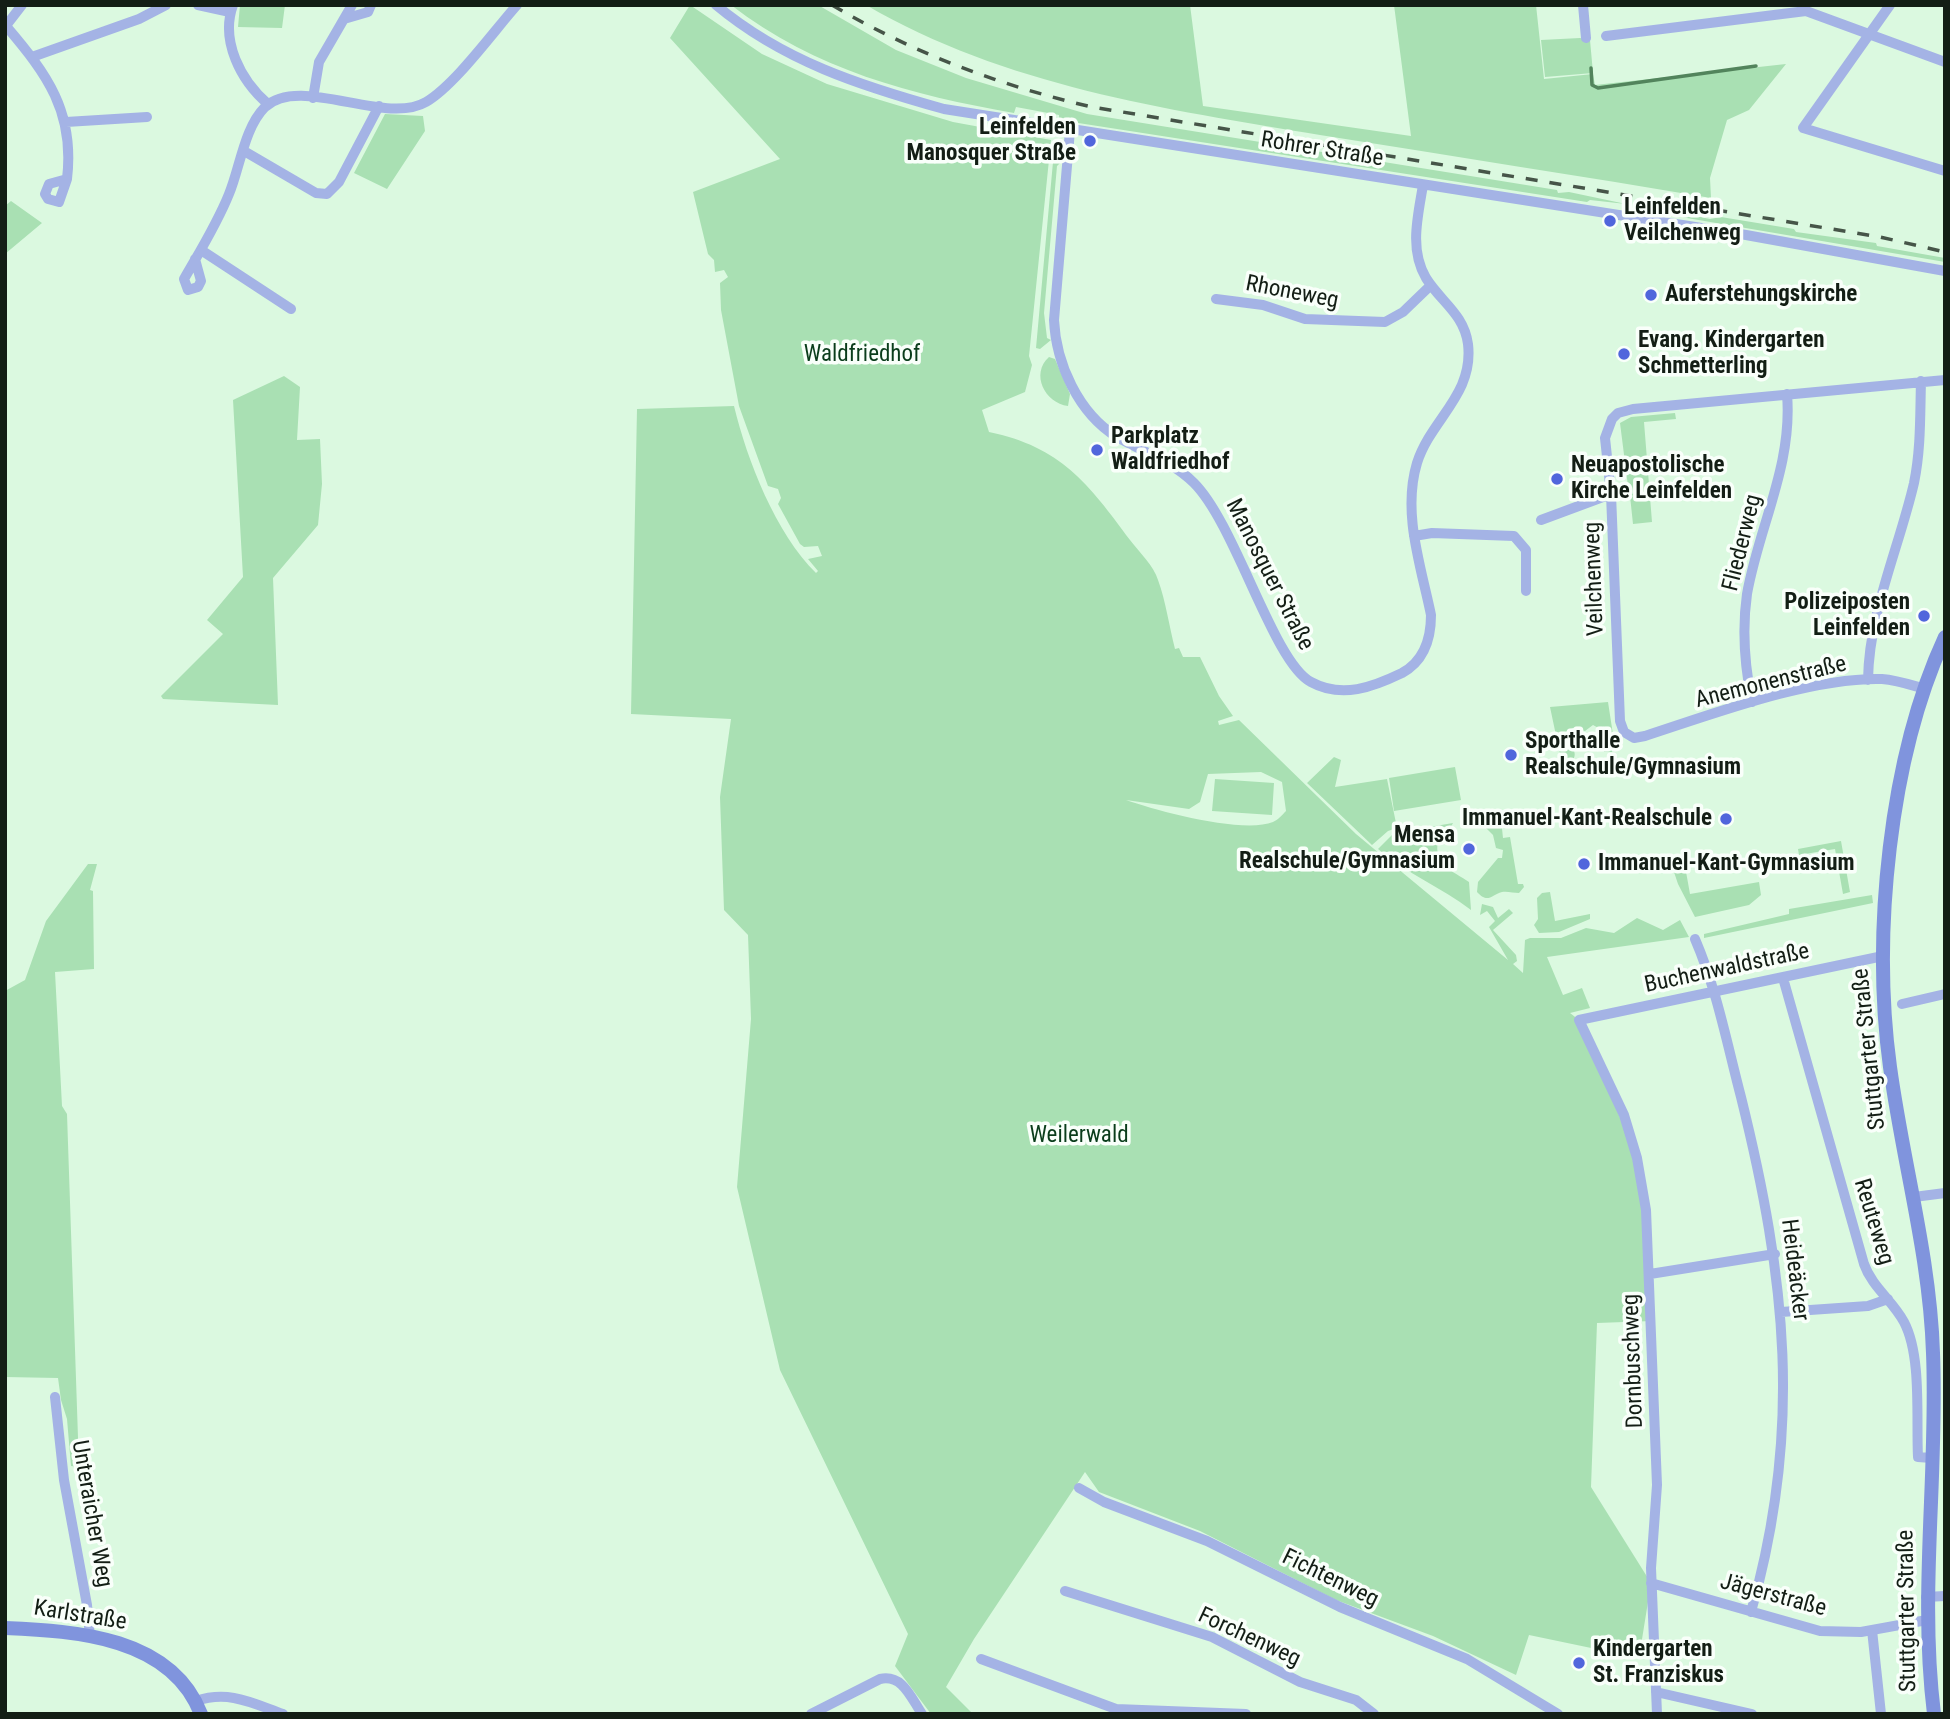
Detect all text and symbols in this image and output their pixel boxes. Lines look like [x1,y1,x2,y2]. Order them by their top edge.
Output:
place label: Leinfelden Manosquer Straße [906,114,1076,168]
street label: Rohrer Straße [1259,127,1385,173]
marker: Leinfelden Manosquer Straße [1082,133,1098,149]
place label: Leinfelden Veilchenweg [1624,194,1741,248]
marker: Leinfelden Veilchenweg [1602,213,1618,229]
street label: Rhoneweg [1243,270,1341,316]
place label: Auferstehungskirche [1665,281,1857,309]
marker: Auferstehungskirche [1643,287,1659,303]
place label: Evang. Kindergarten Schmetterling [1638,327,1824,381]
park label: Waldfriedhof [804,341,920,369]
marker: Evang. Kindergarten Schmetterling [1616,346,1632,362]
place label: Parkplatz Waldfriedhof [1111,423,1230,477]
marker: Parkplatz Waldfriedhof [1089,442,1105,458]
place label: Neuapostolische Kirche Leinfelden [1571,452,1732,506]
marker: Neuapostolische Kirche Leinfelden [1549,471,1565,487]
street label: Fliederweg [1718,492,1768,594]
street label: Manosquer Straße [1219,495,1319,655]
street label: Veilchenweg [1579,521,1611,637]
place label: Polizeiposten Leinfelden [1784,589,1910,643]
marker: Polizeiposten Leinfelden [1916,608,1932,624]
street label: Anemonenstraße [1693,651,1849,715]
place label: Sporthalle Realschule/Gymnasium [1525,728,1741,782]
marker: Sporthalle Realschule/Gymnasium [1503,747,1519,763]
place label: Immanuel-Kant-Realschule [1462,805,1712,833]
marker: Immanuel-Kant-Realschule [1718,811,1734,827]
place label: Mensa Realschule/Gymnasium [1239,822,1455,876]
marker: Mensa Realschule/Gymnasium [1461,841,1477,857]
place label: Immanuel-Kant-Gymnasium [1598,850,1855,878]
marker: Immanuel-Kant-Gymnasium [1576,856,1592,872]
street label: Buchenwaldstraße [1642,938,1812,1000]
street label: Stuttgarter Straße [1848,967,1892,1131]
park label: Weilerwald [1029,1122,1129,1150]
street label: Reuteweg [1847,1176,1899,1268]
street label: Heideäcker [1774,1218,1814,1322]
street label: Dornbuschweg [1618,1293,1650,1429]
street label: Unteraicher Weg [65,1438,117,1590]
street label: Stuttgarter Straße [1893,1530,1923,1692]
street label: Fichtenweg [1277,1544,1383,1614]
street label: Jägerstraße [1717,1569,1829,1623]
street label: Karlstraße [32,1595,128,1637]
street label: Forchenweg [1193,1602,1305,1674]
place label: Kindergarten St. Franziskus [1593,1636,1724,1690]
marker: Kindergarten St. Franziskus [1571,1655,1587,1671]

